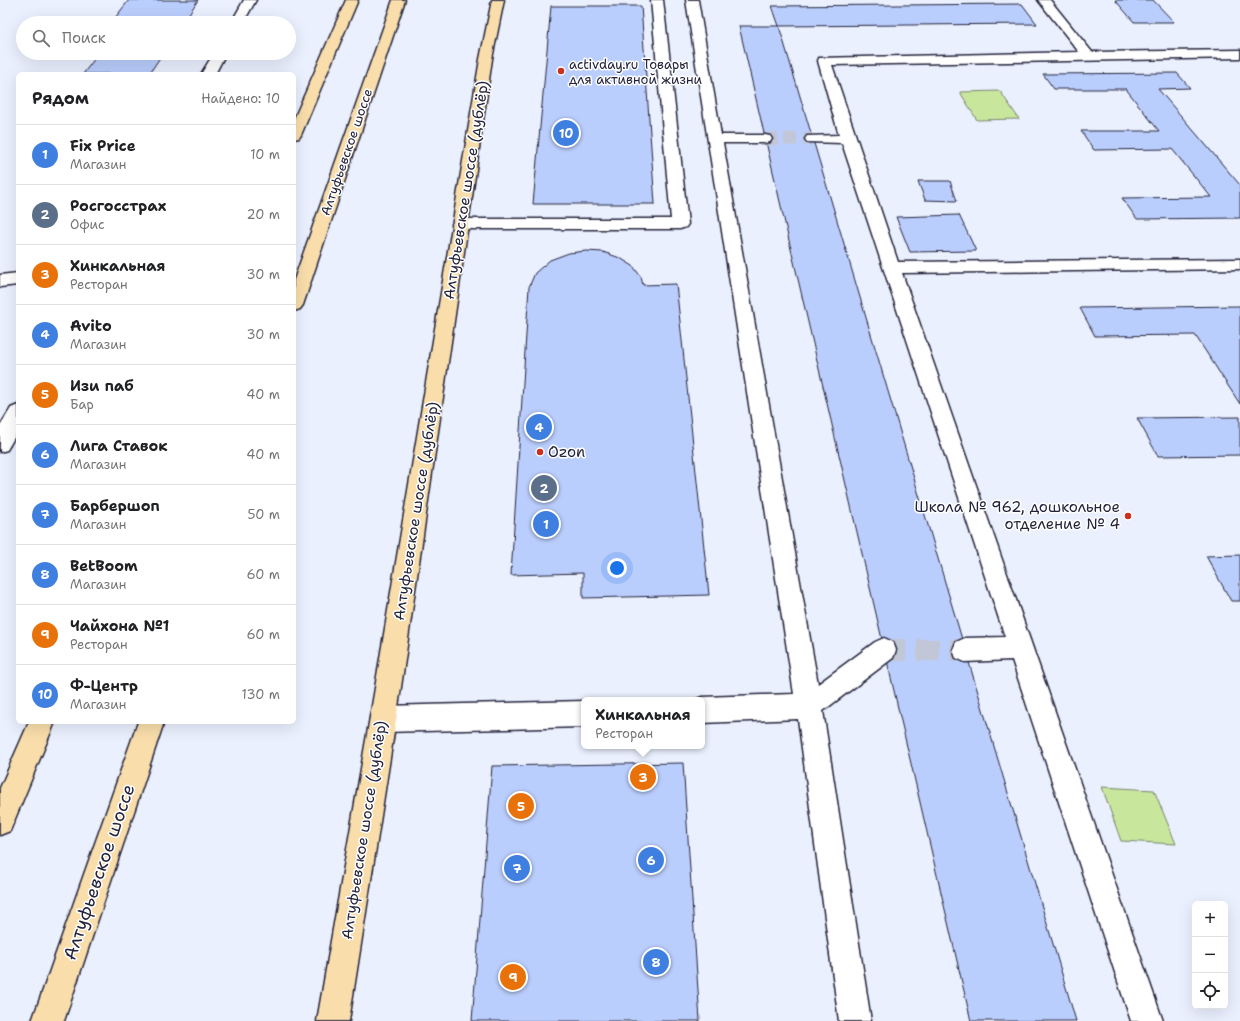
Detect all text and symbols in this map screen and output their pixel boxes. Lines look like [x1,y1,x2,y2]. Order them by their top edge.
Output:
search box [16,16,296,60]
icon: search [30,27,52,49]
text: Поиск [62,28,106,48]
place label: activday.ru Товары для активной жизни [569,56,703,88]
marker: activday.ru Товары для активной жизни [556,66,566,76]
street label: Алтуфьевское шоссе (дублёр) [439,79,493,301]
street label: Алтуфьевское шоссе [317,86,376,218]
text: Рядом [32,87,89,109]
text: Найдено: 10 [201,90,280,107]
pin: 10 [553,118,579,148]
text: Fix Price [70,136,136,156]
text: 1 [42,146,48,163]
text: 10 m [250,146,280,163]
text: Магазин [70,156,126,173]
text: Росгосстрах [70,196,166,216]
text: 2 [40,206,50,223]
text: 20 m [247,206,280,223]
text: Офис [70,216,105,233]
text: Хинкальная [70,256,165,276]
text: 3 [40,266,50,283]
text: 30 m [246,266,280,283]
text: Ресторан [70,276,128,293]
text: Avito [70,316,112,336]
text: 4 [40,326,50,343]
text: 30 m [246,326,280,343]
text: Магазин [70,336,126,353]
text: Изи паб [70,376,134,396]
text: 5 [41,386,49,403]
text: 40 m [246,386,280,403]
text: Бар [70,396,94,413]
street label: Алтуфьевское шоссе (дублёр) [389,400,443,622]
pin: 4 [526,412,552,442]
text: Лига Ставок [70,436,168,456]
place label: Ozon [548,442,585,462]
text: 6 [40,446,50,463]
text: 40 m [246,446,280,463]
marker: Ozon [535,447,545,457]
text: Магазин [70,456,126,473]
pin: 2 [531,473,557,503]
text: Барбершоп [70,496,160,516]
place label: Школа № 962, дошкольное отделение № 4 [914,497,1120,534]
text: 7 [40,506,50,523]
text: 50 m [247,506,280,523]
pin: 1 [533,509,559,539]
marker: Школа № 962, дошкольное отделение № 4 [1123,511,1133,521]
text: Магазин [70,516,126,533]
text: BetBoom [70,556,138,576]
your location [607,558,627,578]
text: 8 [40,566,50,583]
text: 60 m [247,566,280,583]
text: Магазин [70,576,126,593]
text: Чайхона №1 [70,616,169,636]
text: 9 [40,626,50,643]
text: 60 m [247,626,280,643]
text: Ресторан [70,636,128,653]
text: Ф-Центр [70,676,138,696]
text: 10 [38,686,52,703]
text: 130 m [242,686,280,703]
text: Магазин [70,696,126,713]
popup [581,697,705,749]
text: Хинкальная [595,705,691,725]
street label: Алтуфьевское шоссе (дублёр) [337,719,391,941]
text: Ресторан [595,725,653,742]
pin: 3 [630,762,656,792]
street label: Алтуфьевское шоссе [58,781,140,963]
pin: 5 [508,791,534,821]
pin: 6 [638,845,664,875]
pin: 7 [504,853,530,883]
map controls [1192,901,1228,1009]
button: + [1192,901,1228,937]
button: − [1192,937,1228,973]
pin: 8 [643,947,669,977]
pin: 9 [500,962,526,992]
button: locate [1192,973,1228,1009]

